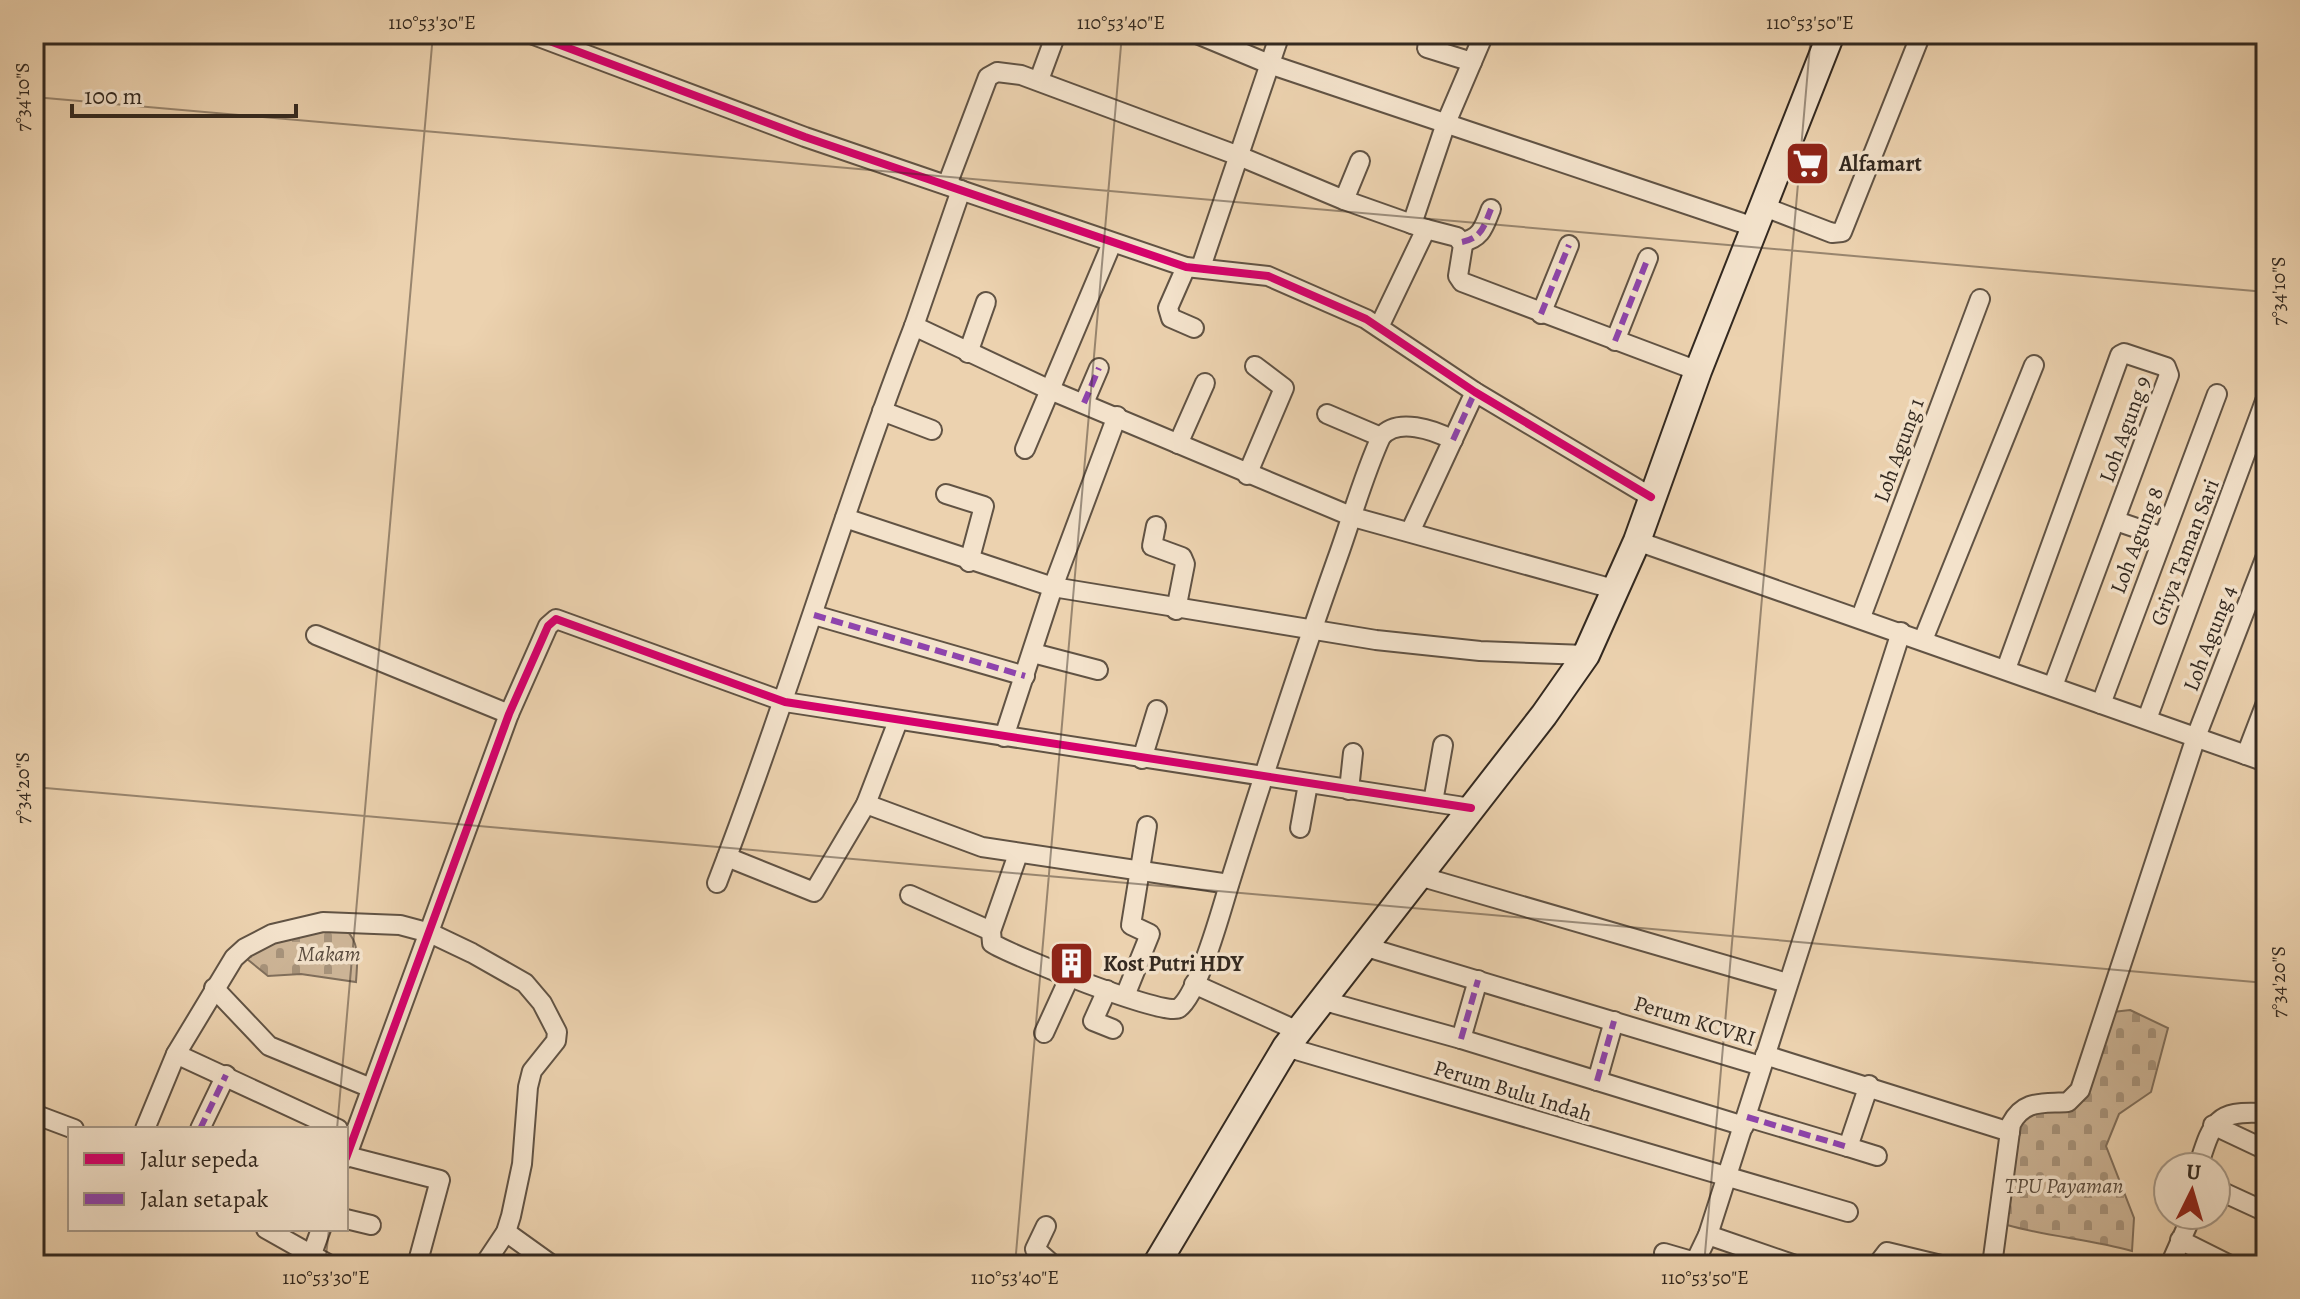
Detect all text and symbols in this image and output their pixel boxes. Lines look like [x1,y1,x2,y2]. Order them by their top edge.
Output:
text: 110°53'30"E [388,9,476,36]
text: 110°53'40"E [1077,9,1165,36]
text: 110°53'50"E [1766,9,1854,36]
text: 7°34'10"S [9,62,36,132]
scale bar [72,68,296,118]
text: 100 m [84,80,143,112]
supermarket icon: Alfamart [1784,139,1832,187]
place label: Alfamart [1838,149,1923,179]
text: 7°34'10"S [2265,256,2292,326]
street label: Loh Agung 9 [2092,372,2158,487]
street label: Loh Agung 1 [1866,394,1932,507]
street label: Griya Taman Sari [2143,475,2227,630]
street label: Loh Agung 8 [2103,483,2171,598]
street label: Loh Agung 4 [2176,581,2244,696]
text: 7°34'20"S [9,752,36,824]
park label: Makam [297,939,361,969]
building icon: Kost Putri HDY [1048,939,1096,987]
text: 7°34'20"S [2265,946,2292,1018]
place label: Kost Putri HDY [1103,949,1244,979]
street label: Perum KCVRI [1630,988,1759,1054]
street label: Perum Bulu Indah [1430,1053,1596,1129]
legend [68,1127,348,1231]
text: Jalur sepeda [140,1143,260,1175]
north arrow [2152,1151,2232,1231]
text: U [2185,1156,2203,1188]
park label: TPU Payaman [2005,1171,2123,1201]
text: Jalan setapak [140,1183,269,1215]
text: 110°53'30"E [282,1264,370,1291]
text: 110°53'40"E [971,1264,1059,1291]
text: 110°53'50"E [1661,1264,1749,1291]

